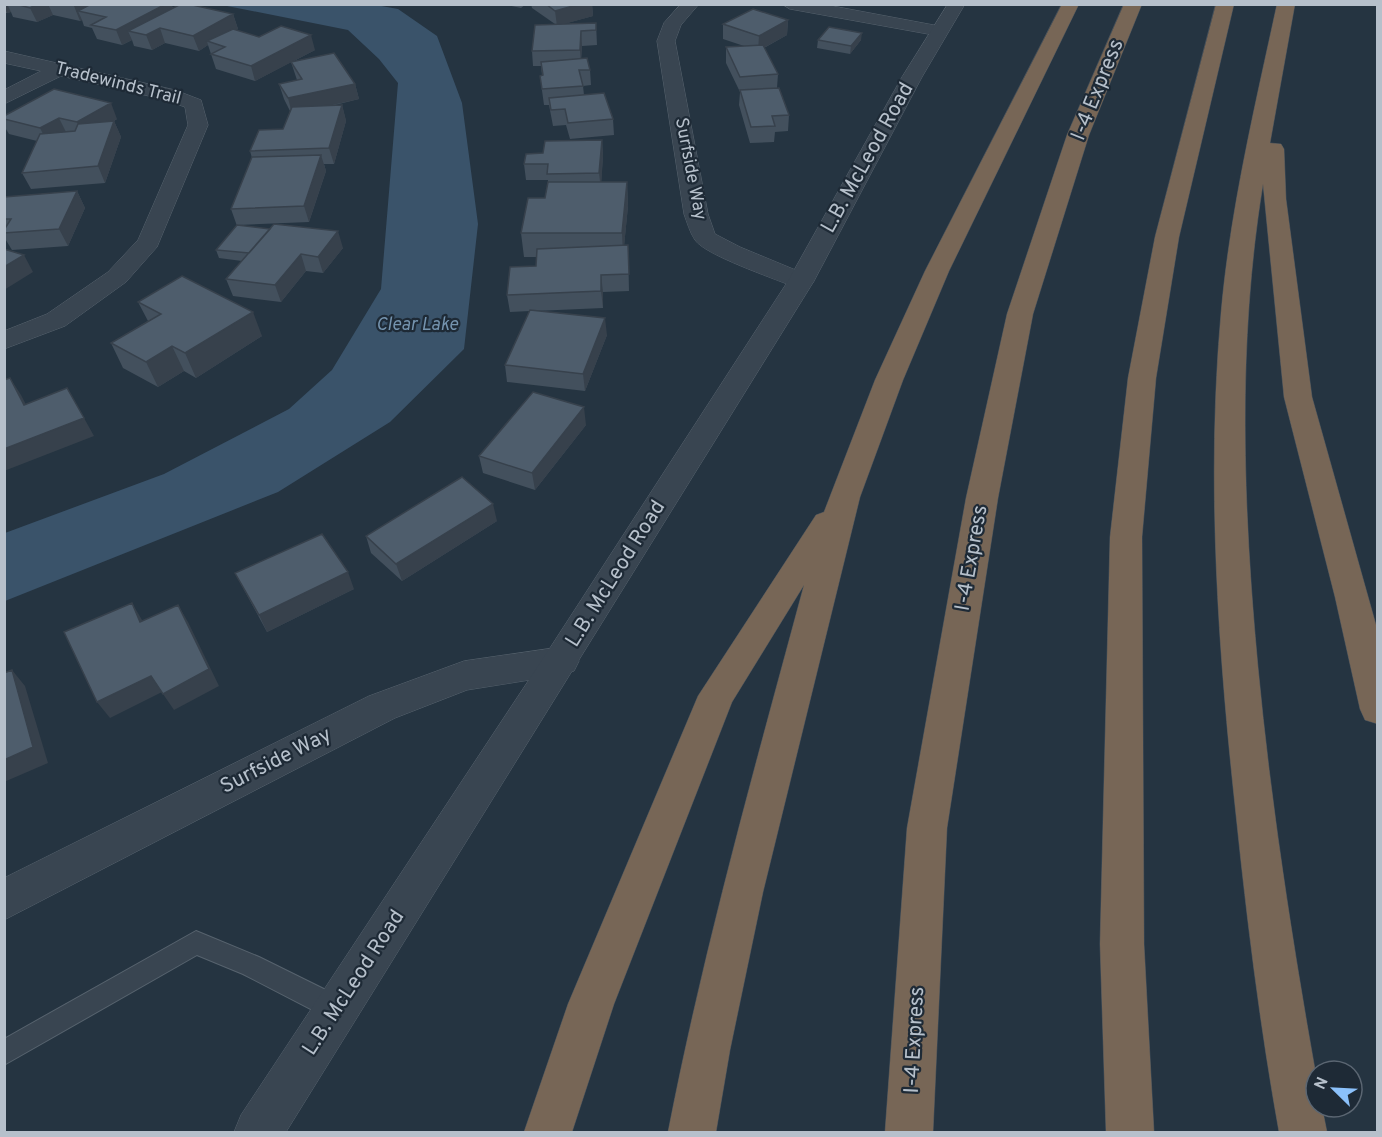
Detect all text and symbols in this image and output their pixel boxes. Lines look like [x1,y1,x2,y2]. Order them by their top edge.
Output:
street label: I-4 Express [1065,35,1131,145]
street label: Tradewinds Trail [53,57,183,111]
street label: L.B. McLeod Road [815,78,921,238]
street label: Surfside Way [669,116,711,222]
water label: Clear Lake [376,314,459,337]
street label: L.B. McLeod Road [560,495,672,653]
street label: I-4 Express [949,503,995,613]
street label: Surfside Way [216,721,336,801]
street label: L.B. McLeod Road [297,905,411,1061]
street label: I-4 Express [899,986,931,1094]
north arrow [1304,1059,1364,1119]
text: N [1311,1074,1334,1093]

